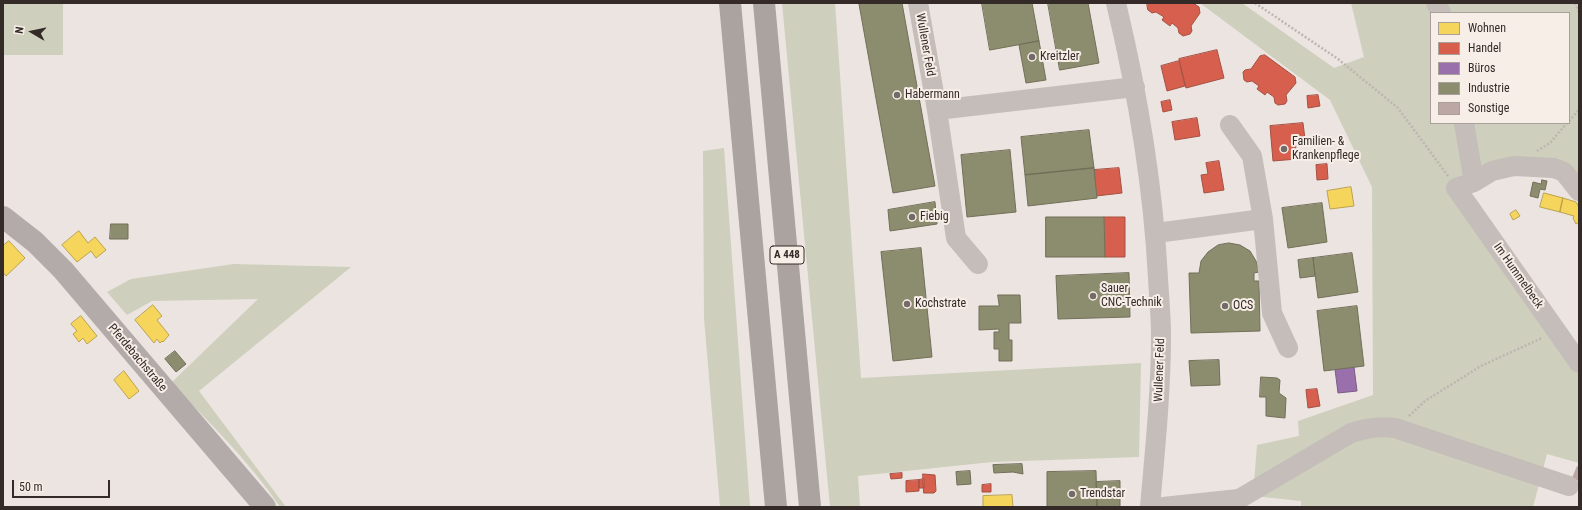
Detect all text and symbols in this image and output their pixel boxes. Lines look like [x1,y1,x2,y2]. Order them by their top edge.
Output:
north arrow [12,12,52,52]
street label: Wullener Feld [912,12,938,78]
legend [1430,12,1570,124]
text: Wohnen [1468,21,1506,35]
text: N [13,26,27,34]
text: Handel [1468,41,1501,55]
place label: Kreitzler [1040,50,1079,64]
marker: Kreitzler [1027,52,1037,62]
text: Büros [1468,61,1495,75]
text: Industrie [1468,81,1510,95]
place label: Habermann [905,88,960,102]
marker: Habermann [892,90,902,100]
text: Sonstige [1468,101,1509,115]
place label: Familien- & Krankenpflege [1292,135,1359,163]
marker: Familien- & Krankenpflege [1279,144,1289,154]
place label: Fiebig [920,210,949,224]
marker: Fiebig [907,212,917,222]
street label: Im Hummelbeck [1490,240,1546,312]
road number: A 448 [770,246,804,264]
place label: Sauer CNC-Technik [1101,282,1162,310]
marker: Sauer CNC-Technik [1088,291,1098,301]
place label: Kochstrate [915,297,966,311]
marker: Kochstrate [902,299,912,309]
place label: OCS [1233,299,1253,313]
marker: OCS [1220,301,1230,311]
street label: Pferdebachstraße [104,321,170,395]
street label: Wullener Feld [1152,338,1168,402]
scale bar [14,472,112,498]
text: 50 m [19,480,43,494]
place label: Trendstar [1080,487,1125,501]
marker: Trendstar [1067,489,1077,499]

